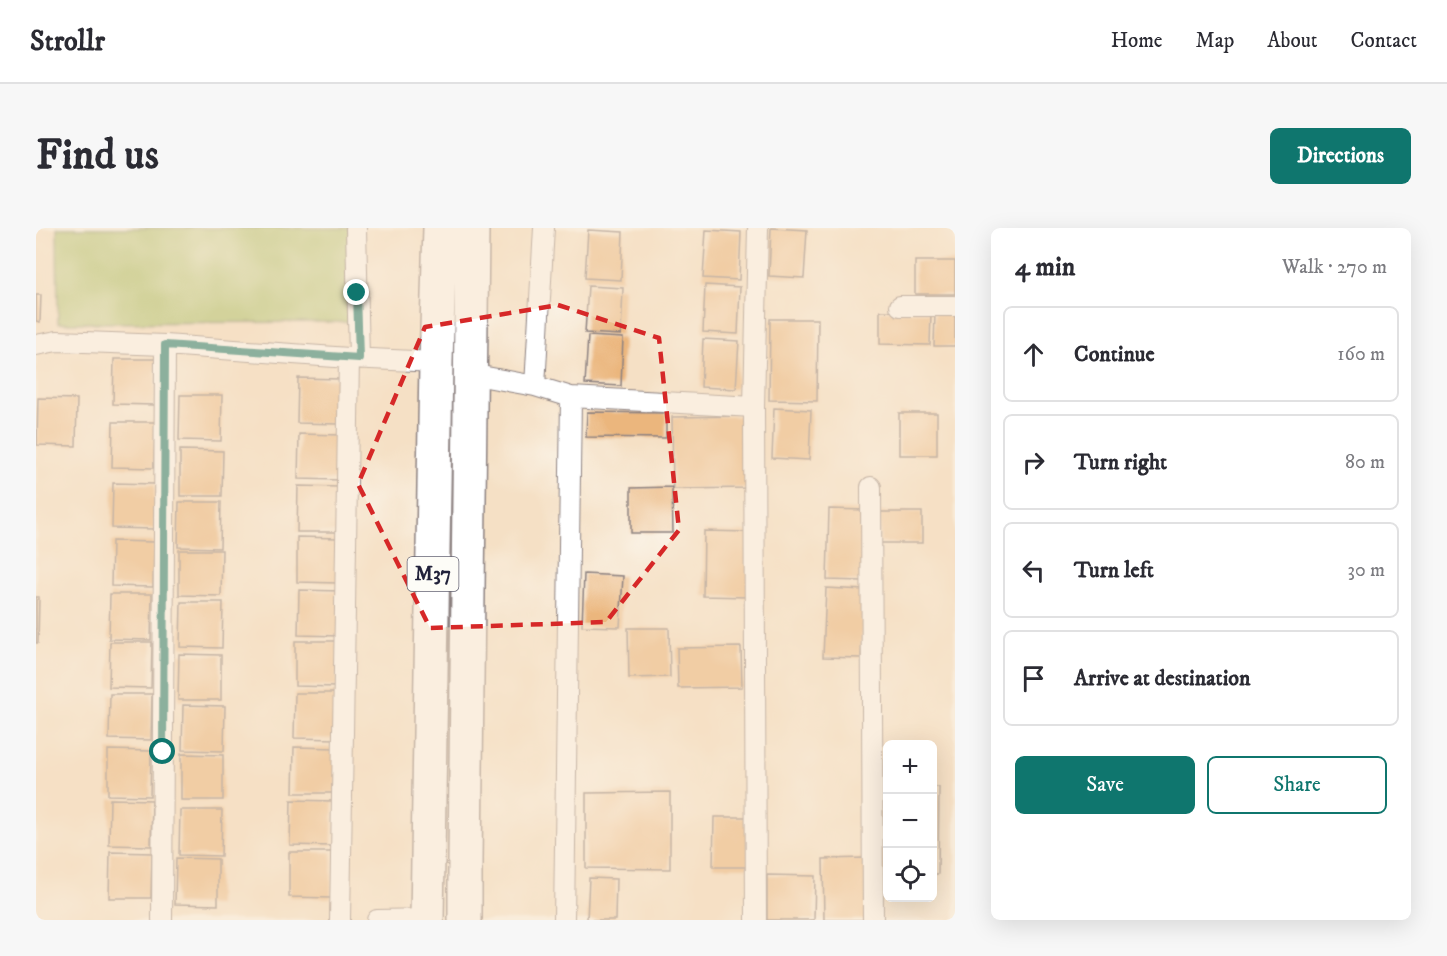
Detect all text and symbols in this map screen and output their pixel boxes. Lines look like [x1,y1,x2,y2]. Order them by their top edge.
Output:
text: Strollr [30,24,105,59]
text: Home [1111,28,1163,54]
text: Map [1196,28,1234,54]
text: About [1267,28,1318,54]
text: Contact [1351,28,1417,54]
button: Directions [1270,128,1411,184]
text: Find us [36,130,159,182]
text: 4 min [1015,251,1075,284]
text: Walk · 270 m [1282,255,1387,280]
route end [343,279,369,305]
icon: ahead [1017,338,1050,371]
text: Continue [1074,341,1155,368]
text: 160 m [1337,342,1385,367]
icon: right [1017,446,1050,479]
text: Turn right [1074,449,1167,476]
text: 80 m [1345,450,1385,475]
icon: left [1017,554,1050,587]
road number: M37 [408,557,458,591]
text: Turn left [1074,557,1154,584]
text: 30 m [1347,558,1385,583]
icon: arrive [1017,662,1050,695]
text: Arrive at destination [1074,665,1251,692]
route start [149,738,175,764]
map controls [883,740,937,902]
button: + [883,740,937,794]
button: Save [1015,756,1195,814]
button: Share [1207,756,1387,814]
button: − [883,794,937,848]
button: locate [883,848,937,902]

